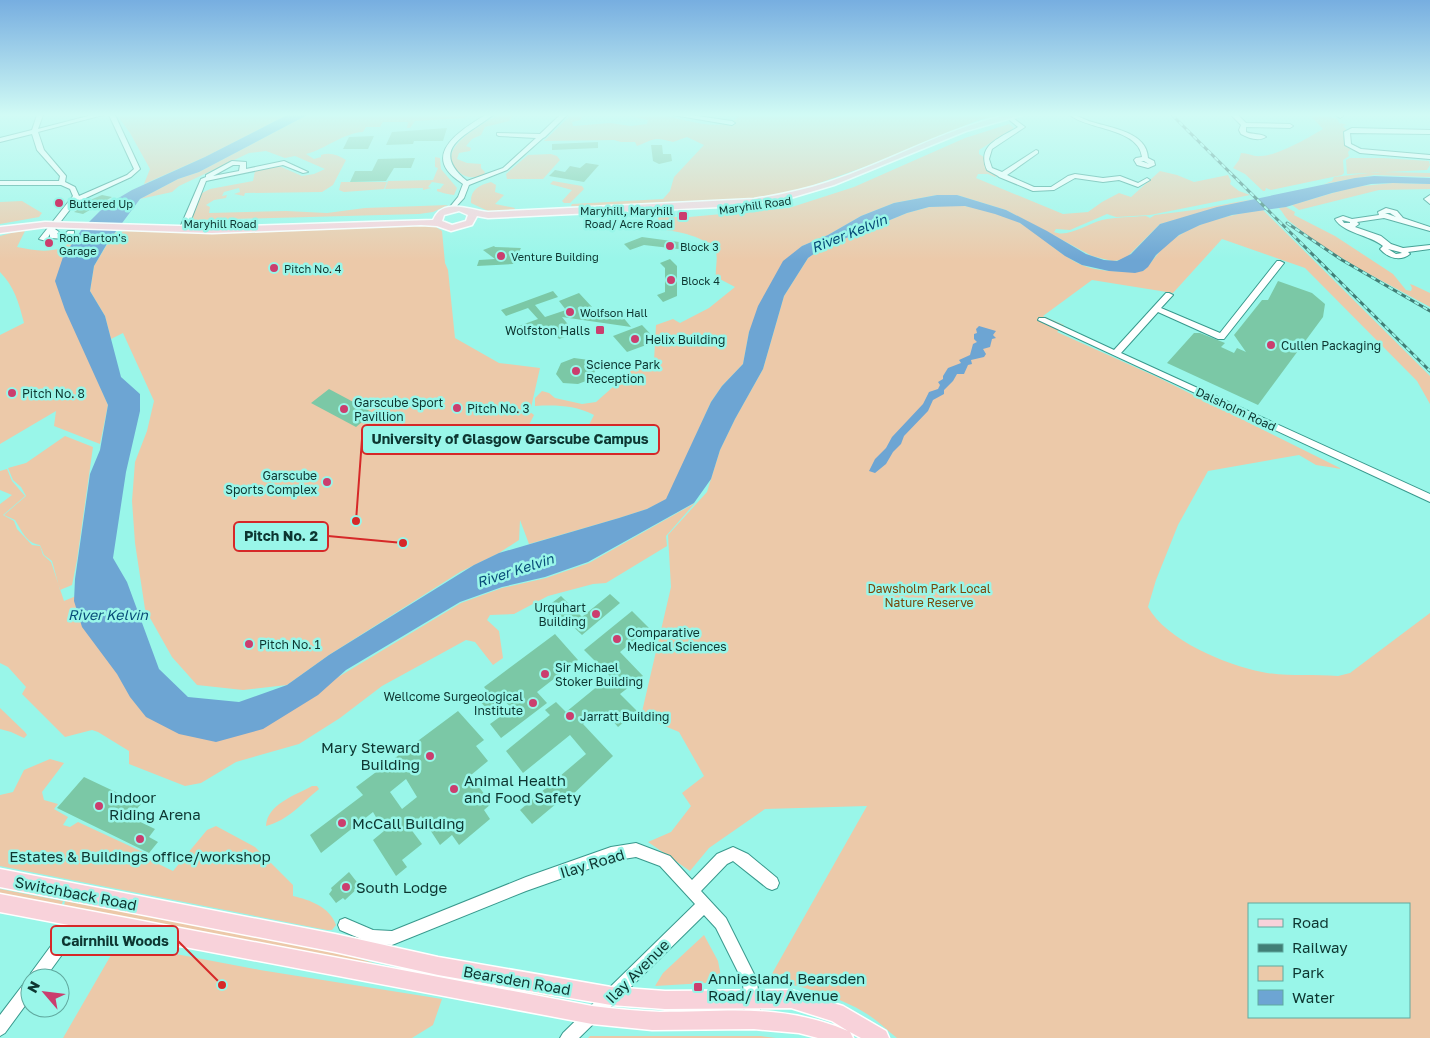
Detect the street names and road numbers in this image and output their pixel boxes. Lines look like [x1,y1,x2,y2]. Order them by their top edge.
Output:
street label: Maryhill Road [718,193,792,217]
street label: Maryhill Road [184,217,256,230]
street label: Dalsholm Road [1193,384,1279,434]
street label: Ilay Road [558,845,626,881]
street label: Switchback Road [13,872,139,914]
street label: Ilay Avenue [601,935,673,1007]
street label: Bearsden Road [462,962,572,998]

